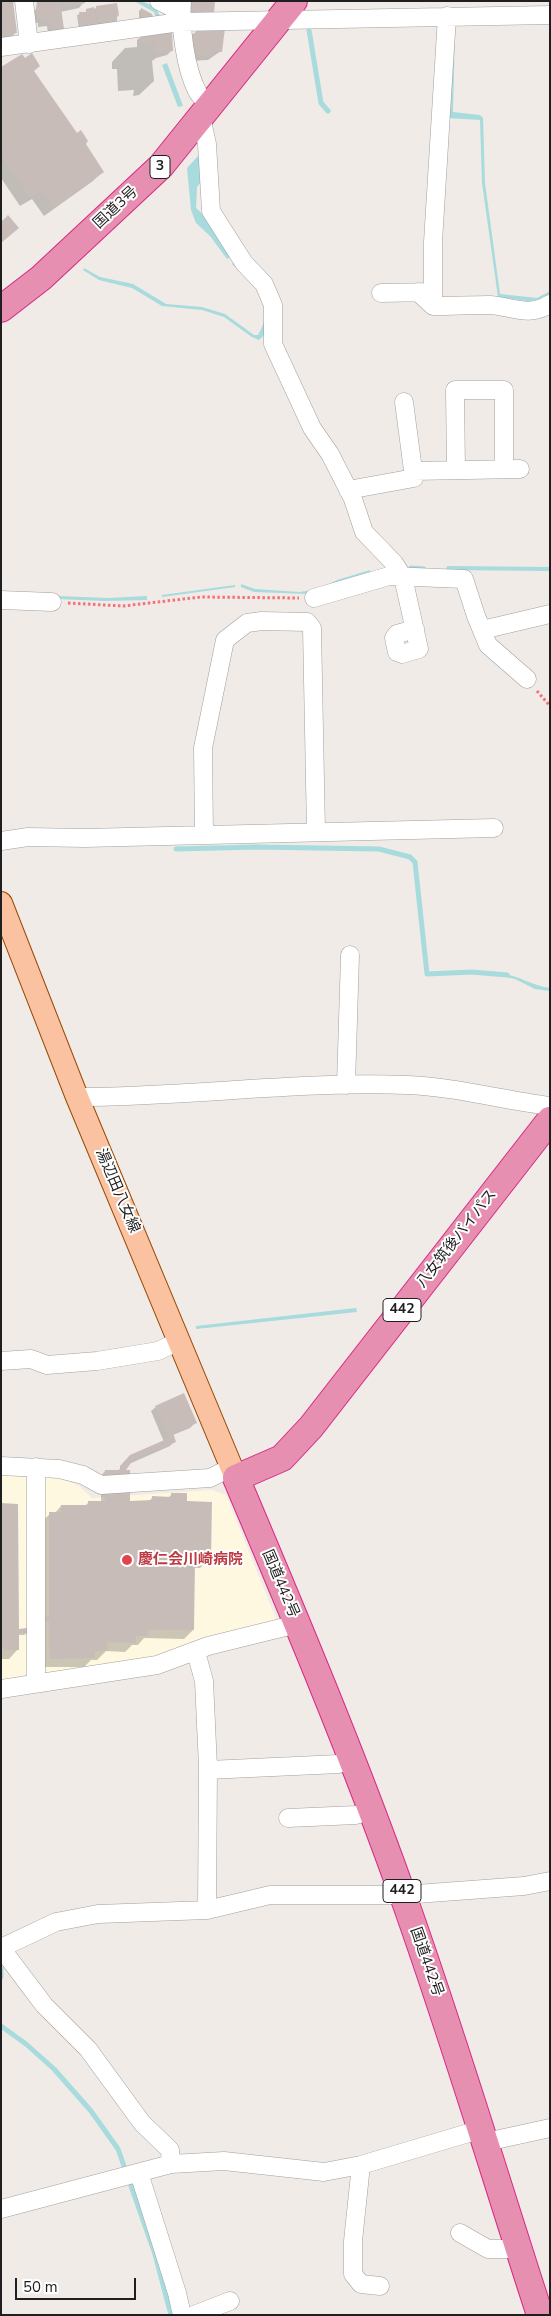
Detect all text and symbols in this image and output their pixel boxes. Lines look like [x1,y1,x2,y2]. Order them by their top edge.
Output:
road number: 3 [150,156,170,178]
street label: 国道3号 [90,183,142,233]
street label: 湯辺田八女線 [91,1146,143,1236]
street label: 八女筑後バイパス [413,1186,501,1292]
road number: 442 [383,1298,421,1322]
street label: 国道442号 [258,1547,302,1621]
place label: 慶仁会川崎病院 [138,1551,243,1569]
marker: 慶仁会川崎病院 [120,1553,134,1567]
road number: 442 [383,1880,421,1902]
street label: 国道442号 [406,1925,446,1999]
scale bar [18,2268,139,2300]
text: 50 m [23,2277,58,2297]

